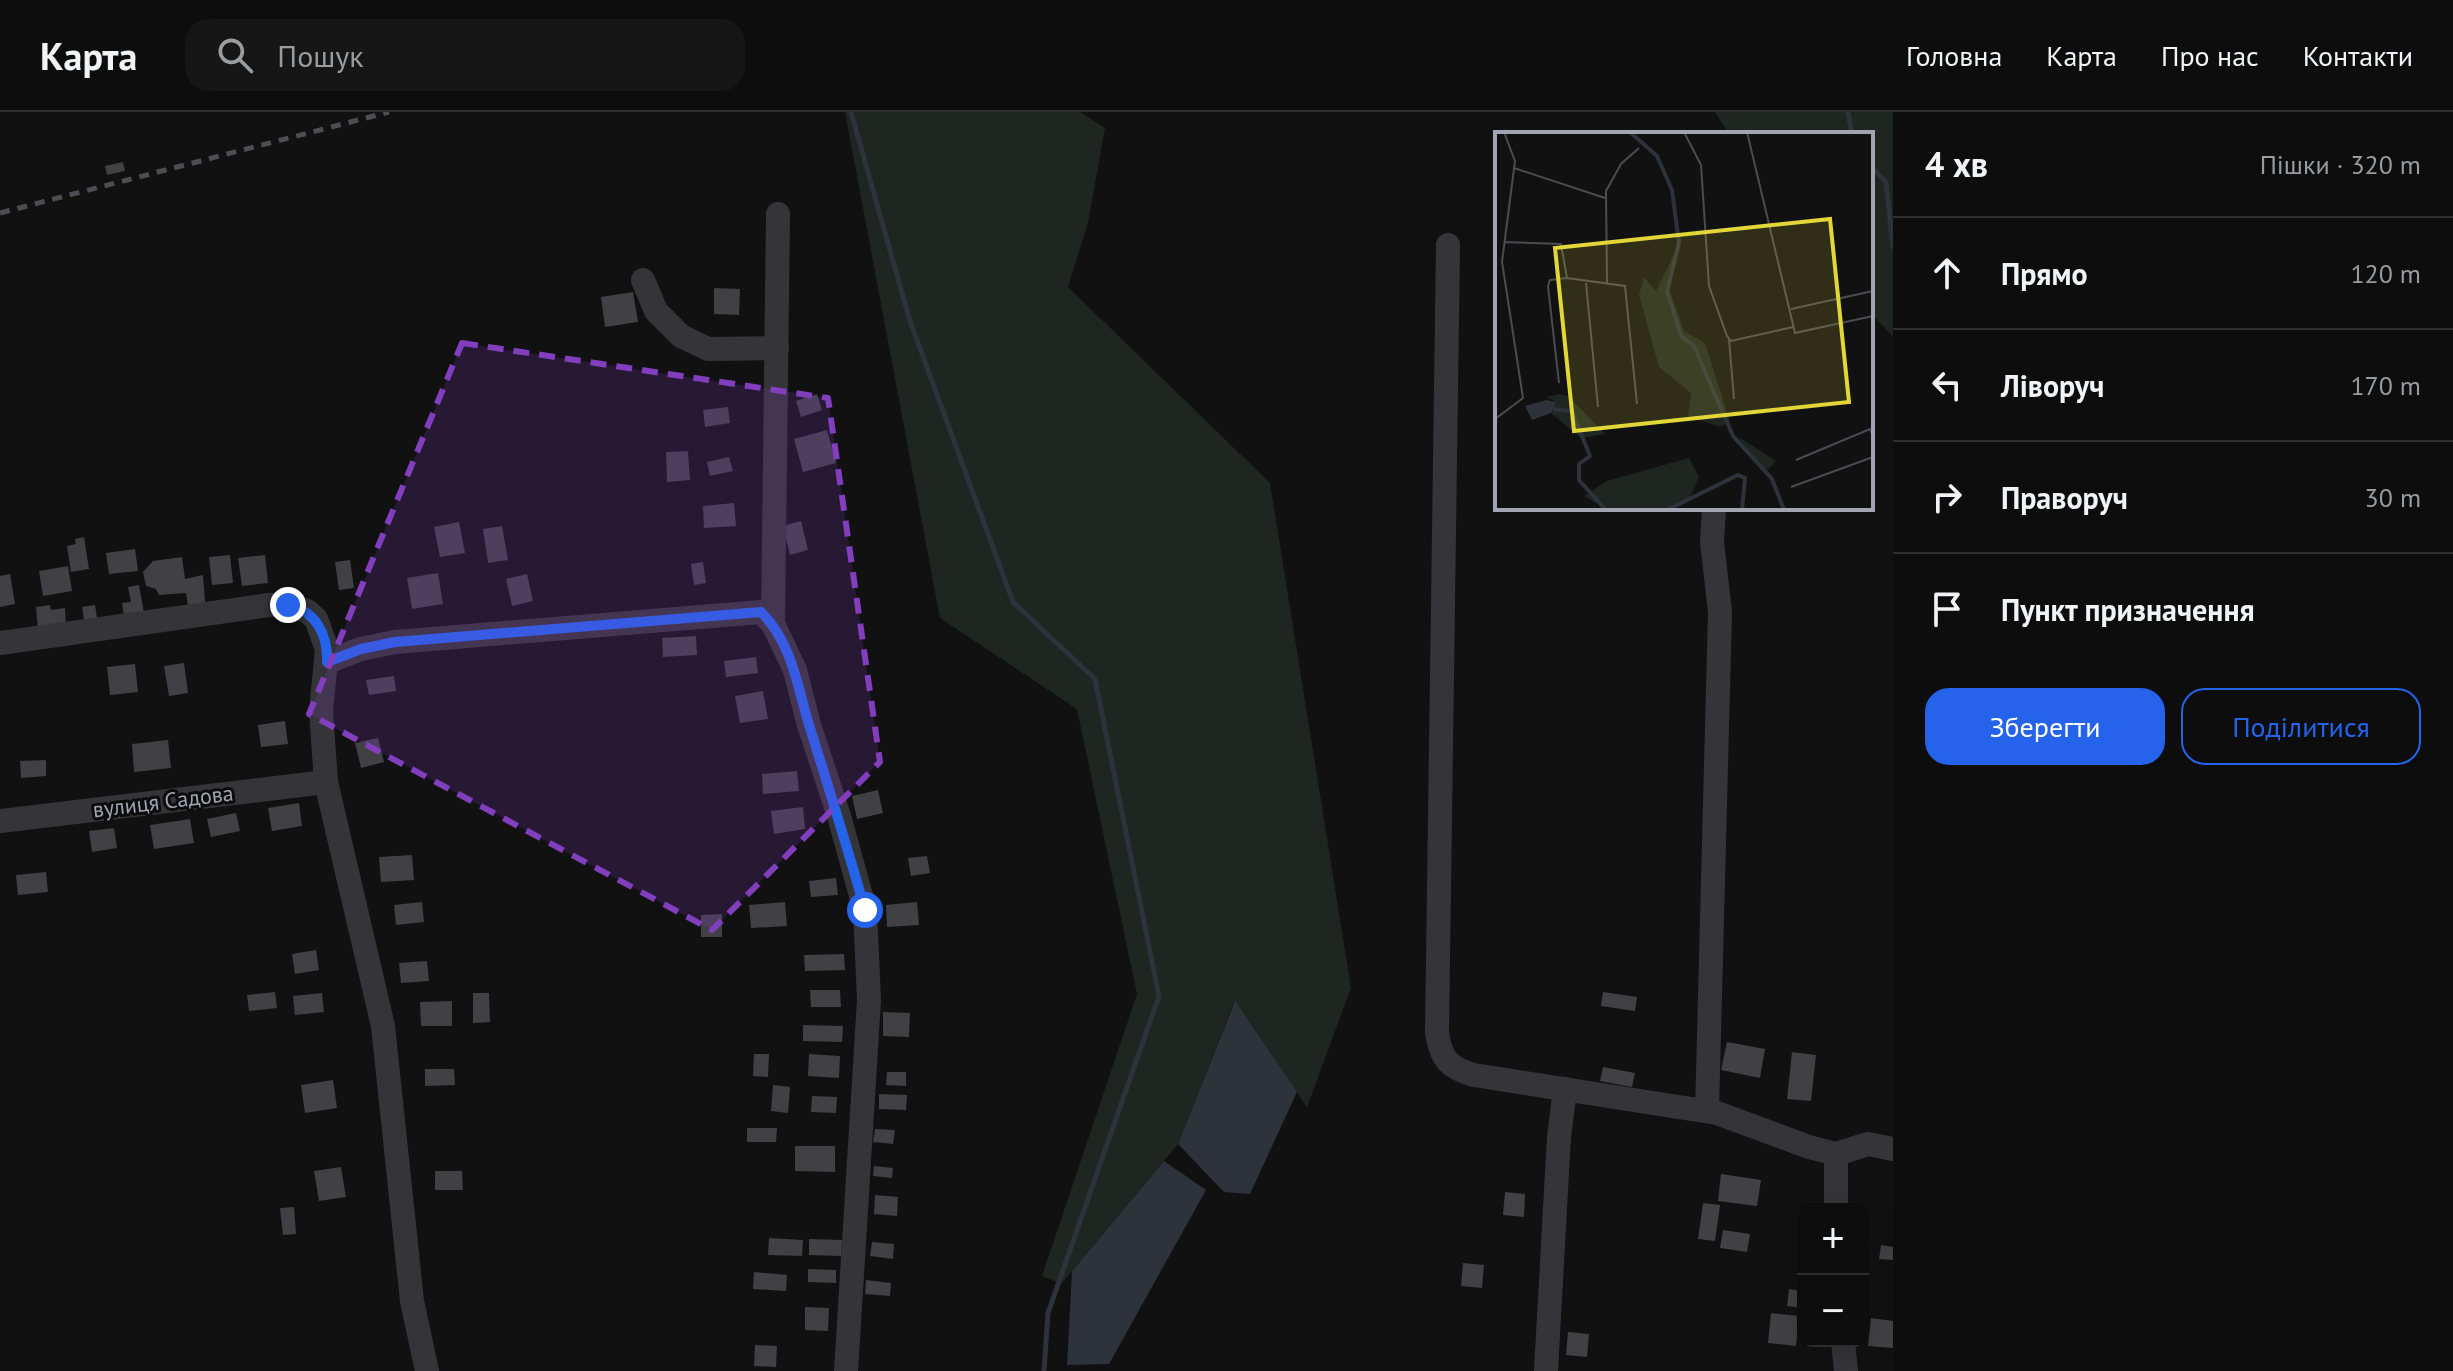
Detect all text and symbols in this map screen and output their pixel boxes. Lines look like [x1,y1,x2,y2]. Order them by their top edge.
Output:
search box [185,19,745,91]
text: Карта [40,31,137,80]
icon: search [213,33,257,77]
text: Пошук [277,36,364,75]
text: Головна [1906,37,2002,74]
text: Карта [2046,37,2117,74]
text: Про нас [2161,37,2259,74]
text: Контакти [2303,37,2413,74]
inset map [1495,132,1873,510]
text: 4 хв [1925,142,1988,186]
text: Пішки · 320 m [2260,148,2421,181]
icon: ahead [1925,251,1969,295]
text: Прямо [2001,254,2088,293]
text: 120 m [2350,257,2421,290]
icon: left [1925,363,1969,407]
text: Ліворуч [2001,366,2104,405]
text: 170 m [2350,369,2421,402]
icon: right [1925,475,1969,519]
text: Праворуч [2001,478,2128,517]
text: 30 m [2365,481,2421,514]
route end [270,587,306,623]
icon: arrive [1925,587,1969,631]
text: Пункт призначення [2001,590,2255,629]
button: Зберегти [1925,688,2165,765]
button: Поділитися [2181,688,2421,765]
street label: вулиця Садова [91,778,235,824]
route start [847,892,883,928]
map controls [1797,1203,1869,1347]
button: + [1797,1203,1869,1275]
button: − [1797,1275,1869,1347]

